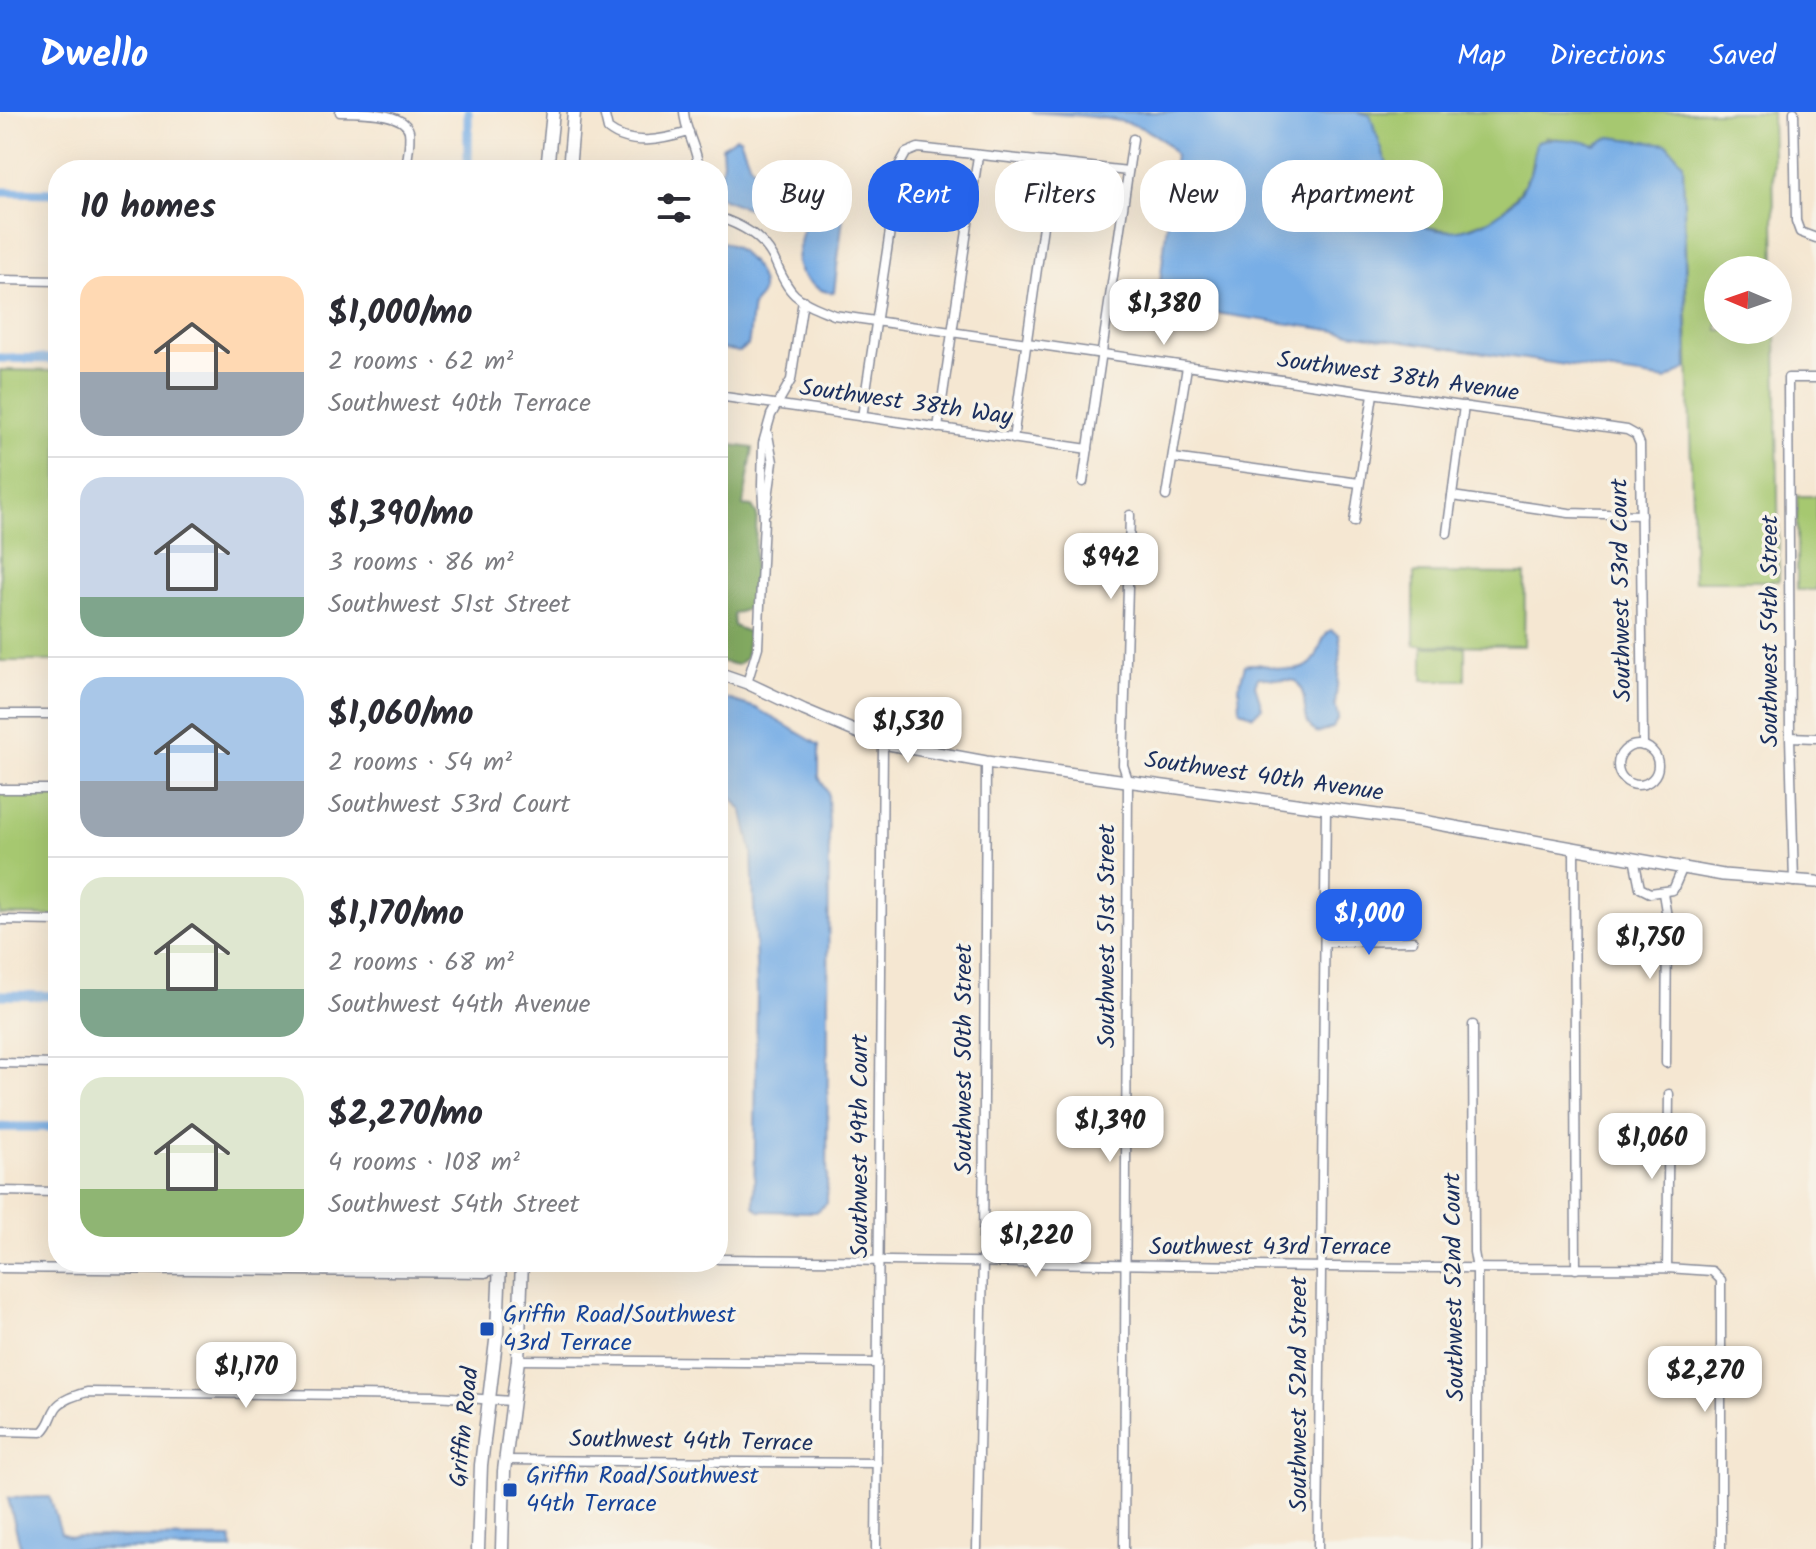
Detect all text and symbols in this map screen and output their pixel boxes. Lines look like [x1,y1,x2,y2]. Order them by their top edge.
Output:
text: Dwello [40,26,148,86]
text: Map [1457,34,1506,79]
text: Directions [1550,34,1666,79]
text: Saved [1710,34,1776,79]
chip: Buy [752,160,852,232]
chip: Rent [868,160,979,232]
chip: Filters [995,160,1124,232]
chip: New [1140,160,1246,232]
chip: Apartment [1262,160,1443,232]
text: 10 homes [80,181,216,235]
icon: filters [652,186,696,230]
north arrow [1704,256,1792,344]
map controls [1704,256,1792,344]
pin: $1,380 [1099,279,1229,347]
text: $1,380 [1128,284,1200,326]
text: $1,000/mo [328,287,473,341]
icon: home [144,308,240,404]
text: 2 rooms · 62 m² [328,341,513,383]
street label: Southwest 38th Avenue [1274,341,1522,413]
street label: Southwest 38th Way [797,369,1016,437]
text: Southwest 40th Terrace [328,383,591,425]
street label: Southwest 53rd Court [1601,477,1643,702]
text: $1,390/mo [328,488,474,542]
icon: home [144,509,240,605]
street label: Southwest 54th Street [1751,514,1790,747]
pin: $942 [1064,533,1158,601]
text: $942 [1082,538,1140,580]
text: 3 rooms · 86 m² [328,542,513,584]
text: Southwest 51st Street [328,584,570,626]
text: $1,060/mo [328,688,474,742]
pin: $1,530 [843,697,973,765]
text: $1,530 [873,702,943,744]
icon: home [144,709,240,805]
street label: Southwest 40th Avenue [1142,741,1386,813]
text: 2 rooms · 54 m² [328,742,512,784]
text: Southwest 53rd Court [328,784,570,826]
street label: Southwest 51st Street [1088,823,1127,1048]
text: $1,170/mo [328,888,464,942]
pin: $1,000 [1304,889,1434,957]
text: $1,000 [1334,894,1404,936]
icon: home [144,909,240,1005]
pin: $1,750 [1585,913,1715,981]
text: $1,750 [1616,918,1684,960]
text: 2 rooms · 68 m² [328,942,514,984]
street label: Southwest 50th Street [945,943,984,1174]
text: Southwest 44th Avenue [328,984,590,1026]
street label: Southwest 49th Court [841,1033,880,1258]
text: $2,270/mo [328,1088,483,1142]
pin: $1,390 [1045,1096,1175,1164]
text: $1,390 [1075,1101,1145,1143]
icon: home [144,1109,240,1205]
pin: $1,060 [1587,1113,1717,1181]
text: $1,060 [1617,1118,1687,1160]
text: 4 rooms · 108 m² [328,1142,520,1184]
street label: Southwest 52nd Court [1433,1172,1476,1402]
text: Southwest 54th Street [328,1184,580,1226]
pin: $1,220 [971,1211,1101,1279]
text: $1,220 [999,1216,1073,1258]
street label: Southwest 43rd Terrace [1149,1228,1391,1267]
street label: Southwest 52nd Street [1280,1276,1319,1512]
place label: Griffin Road/Southwest 43rd Terrace [503,1296,737,1363]
marker: Griffin Road/Southwest 43rd Terrace [478,1320,496,1338]
pin: $1,170 [181,1342,311,1410]
pin: $2,270 [1640,1346,1770,1414]
text: $1,170 [214,1347,278,1389]
text: $2,270 [1666,1351,1744,1393]
street label: Griffin Road [439,1364,491,1489]
street label: Southwest 44th Terrace [569,1420,813,1464]
place label: Griffin Road/Southwest 44th Terrace [526,1457,760,1524]
marker: Griffin Road/Southwest 44th Terrace [501,1481,519,1499]

